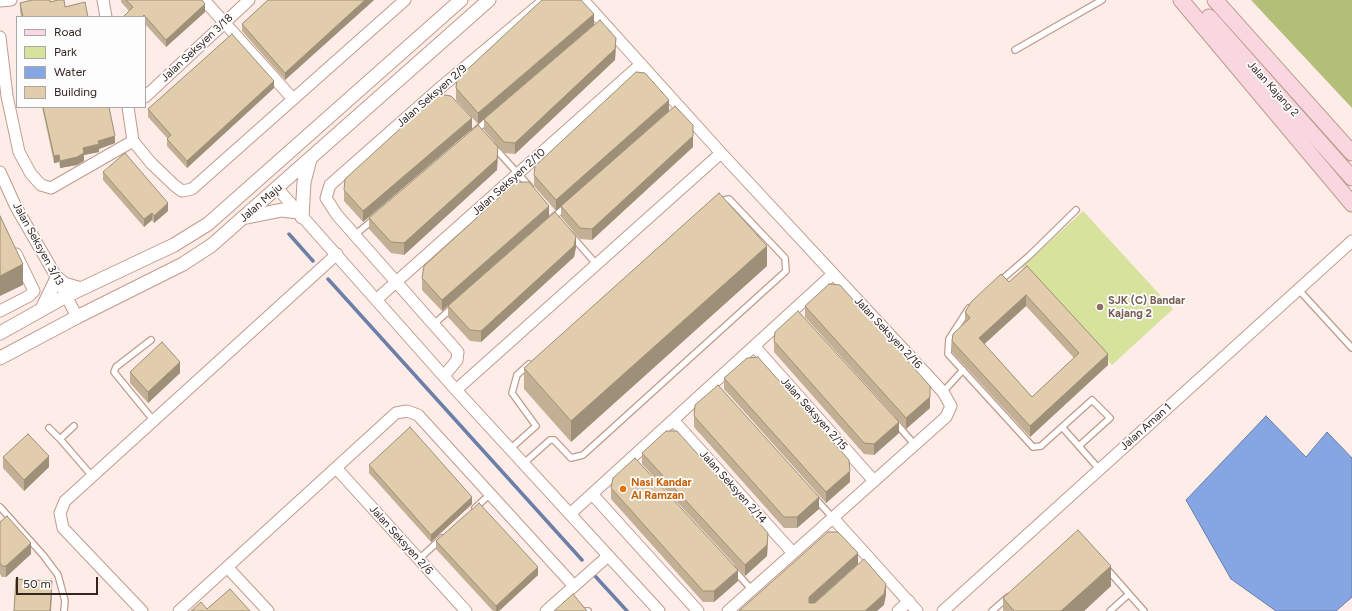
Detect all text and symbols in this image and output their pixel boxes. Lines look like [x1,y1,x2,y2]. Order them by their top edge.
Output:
street label: Jalan Seksyen 3/18 [158,11,236,85]
legend [16,16,146,108]
text: Road [54,25,82,39]
text: Park [54,45,77,59]
street label: Jalan Kajang 2 [1245,58,1301,120]
street label: Jalan Seksyen 2/9 [394,62,470,130]
text: Water [54,65,86,79]
text: Building [54,85,97,99]
street label: Jalan Seksyen 2/10 [470,146,548,218]
street label: Jalan Maju [237,181,285,225]
street label: Jalan Seksyen 3/13 [10,200,66,288]
street label: Jalan Seksyen 2/16 [851,294,925,372]
place label: SJK (C) Bandar Kajang 2 [1108,294,1185,320]
marker: SJK (C) Bandar Kajang 2 [1095,302,1105,312]
street label: Jalan Seksyen 2/15 [778,375,850,453]
street label: Jalan Aman 1 [1118,401,1174,453]
street label: Jalan Seksyen 2/14 [697,448,769,526]
place label: Nasi Kandar Al Ramzan [631,476,692,502]
marker: Nasi Kandar Al Ramzan [618,484,628,494]
street label: Jalan Seksyen 2/6 [366,503,436,577]
scale bar [18,569,100,595]
text: 50 m [23,577,51,591]

